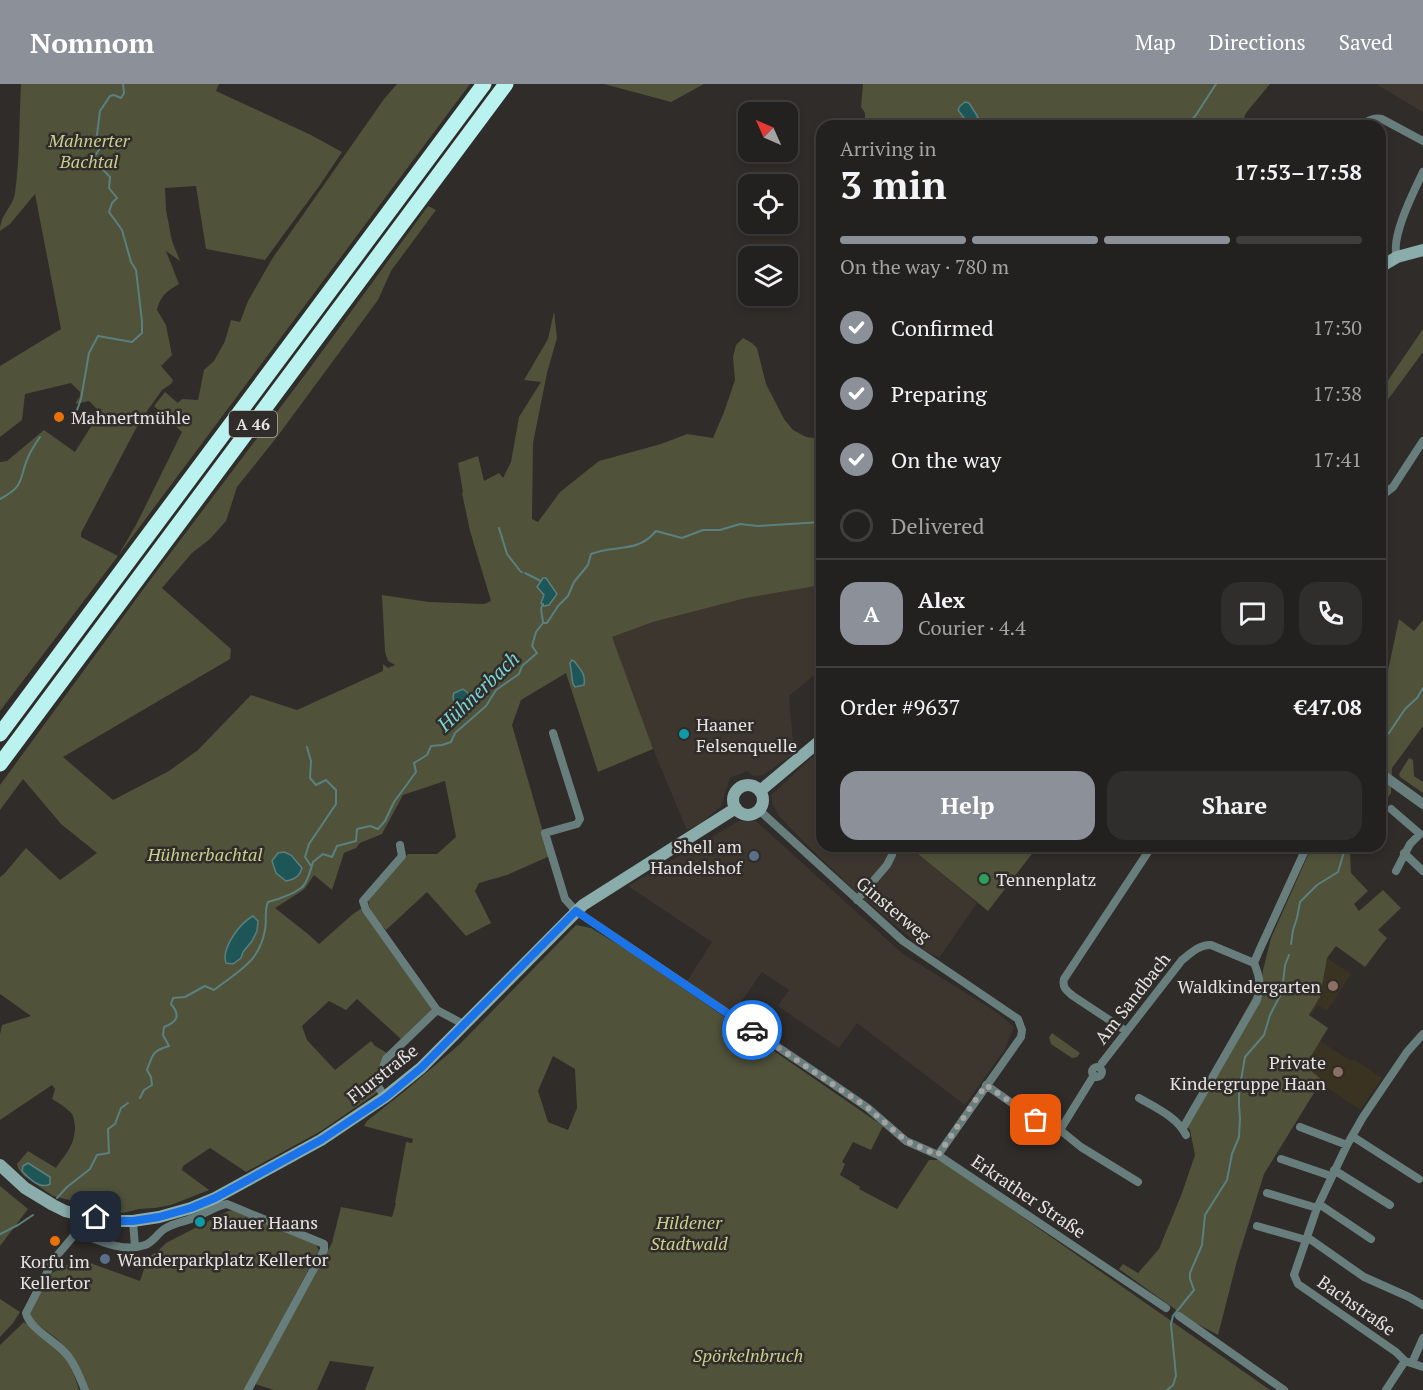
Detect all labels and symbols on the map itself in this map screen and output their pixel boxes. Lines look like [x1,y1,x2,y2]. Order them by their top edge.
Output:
north arrow [738,102,798,162]
park label: Mahnerter Bachtal [47,128,131,173]
place label: Mahnertmühle [71,405,191,429]
marker: Mahnertmühle [52,410,66,424]
road number: A 46 [229,411,277,437]
water label: Hühnerbach [430,645,525,738]
place label: Haaner Felsenquelle [696,712,797,757]
marker: Haaner Felsenquelle [677,727,691,741]
place label: Shell am Handelshof [650,834,744,879]
park label: Hühnerbachtal [147,842,262,866]
marker: Shell am Handelshof [747,849,761,863]
place label: Tennenplatz [996,867,1096,891]
street label: Ginsterweg [852,871,937,948]
marker: Tennenplatz [977,872,991,886]
street label: Am Sandbach [1089,947,1175,1049]
place label: Waldkindergarten [1178,974,1321,998]
marker: Waldkindergarten [1326,979,1340,993]
courier [722,1000,782,1060]
street label: Flurstraße [342,1038,422,1108]
place label: Private Kindergruppe Haan [1170,1050,1326,1095]
marker: Private Kindergruppe Haan [1331,1065,1345,1079]
pin [1010,1094,1061,1145]
street label: Erkrather Straße [967,1149,1091,1243]
pin [70,1191,121,1242]
place label: Blauer Haans [212,1210,318,1234]
park label: Hildener Stadtwald [650,1210,728,1255]
marker: Blauer Haans [193,1215,207,1229]
marker: Korfu im Kellertor [48,1234,62,1248]
place label: Wanderparkplatz Kellertor [117,1247,329,1271]
place label: Korfu im Kellertor [20,1249,90,1294]
marker: Wanderparkplatz Kellertor [98,1252,112,1266]
street label: Bachstraße [1313,1269,1401,1341]
park label: Spörkelnbruch [693,1343,803,1367]

